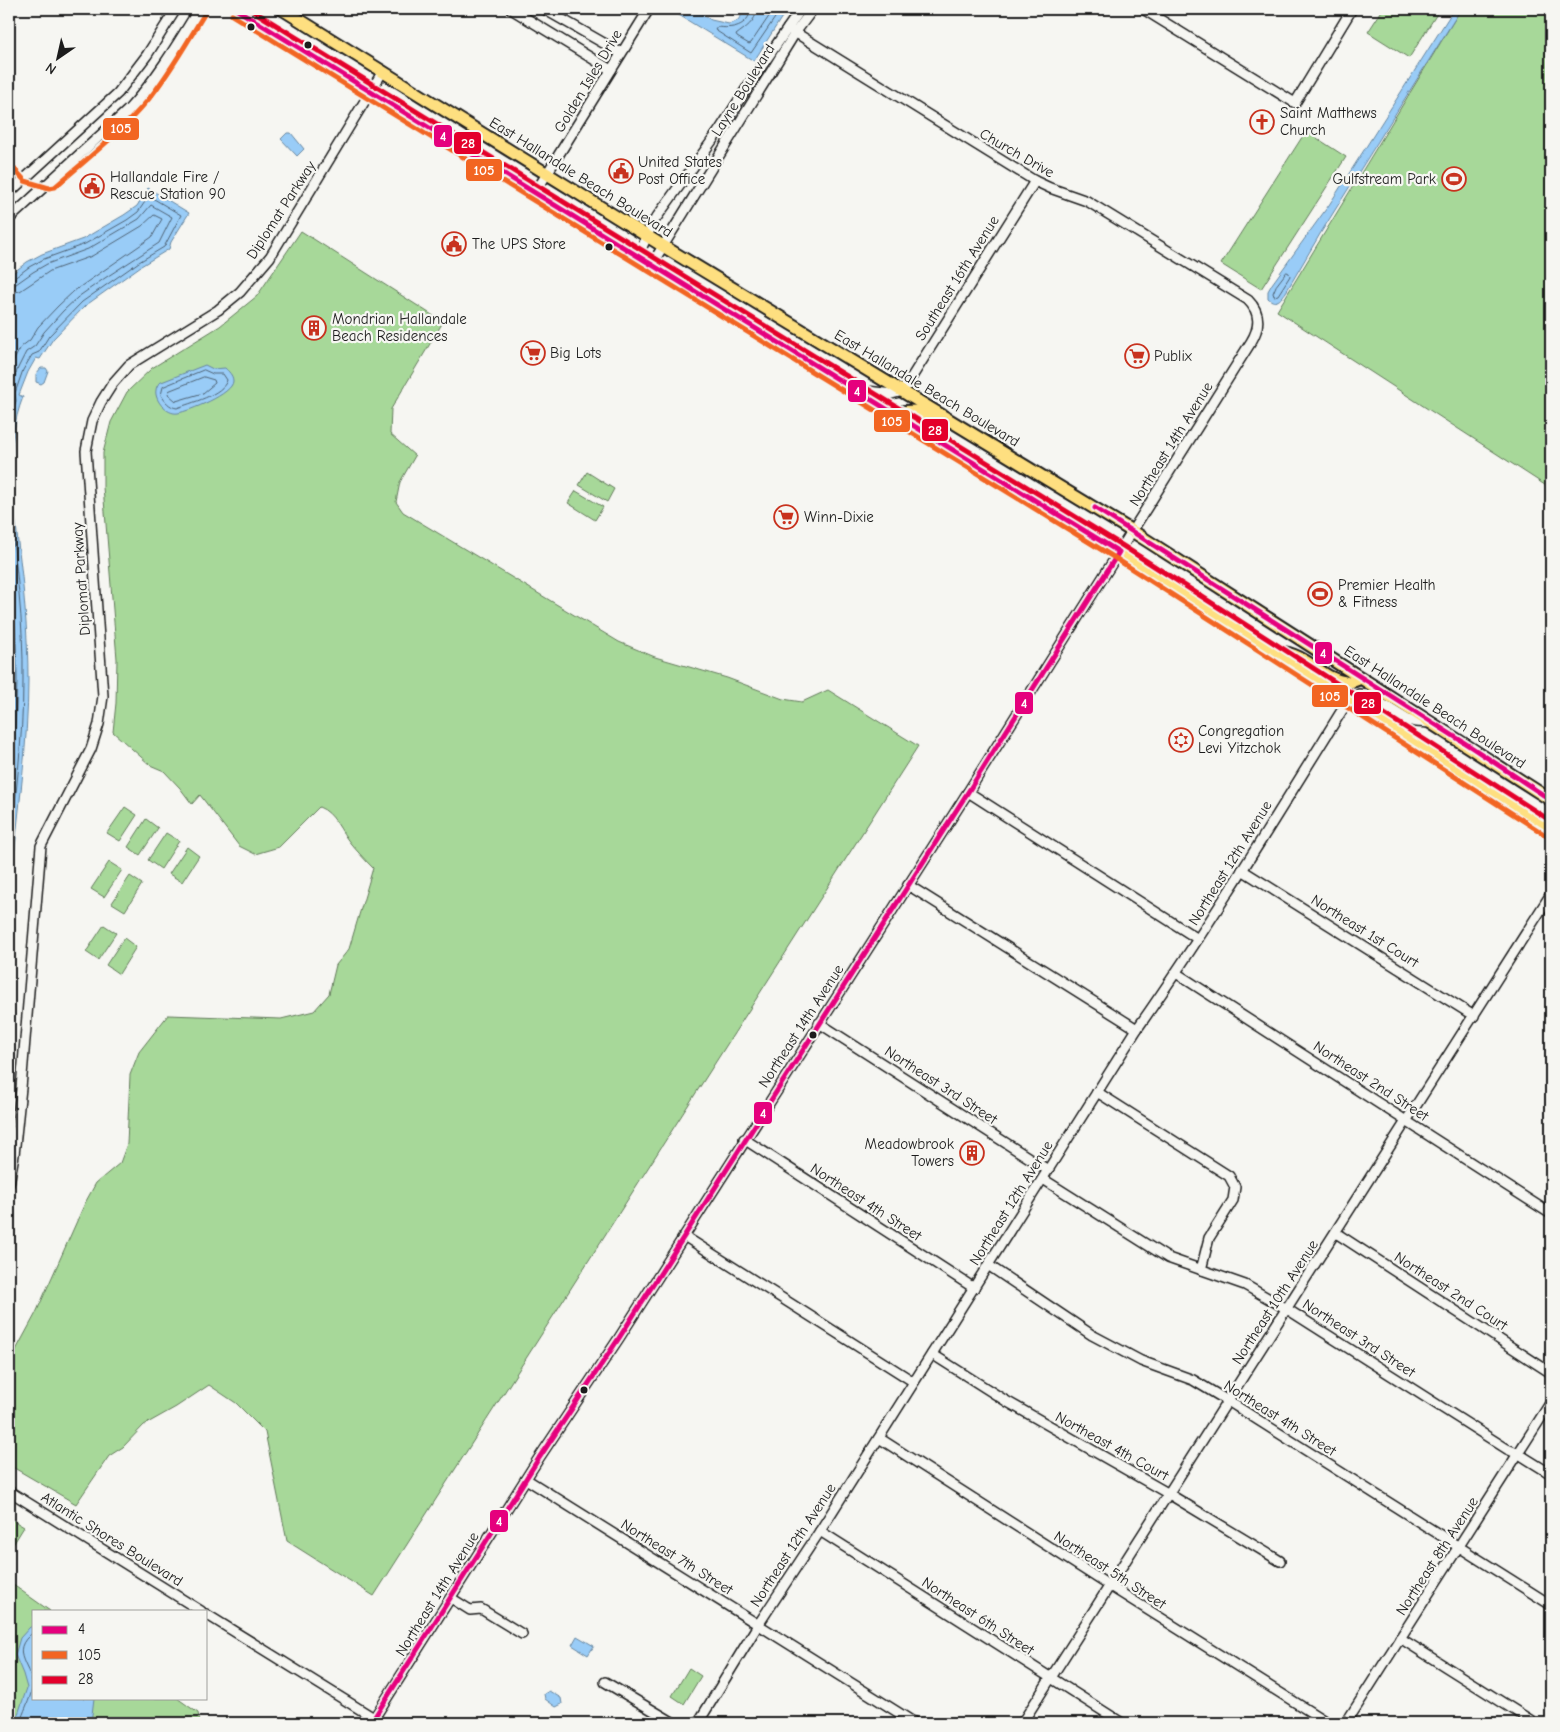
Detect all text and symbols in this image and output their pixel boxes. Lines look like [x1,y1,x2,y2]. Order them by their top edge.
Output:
unlabelled marker [246,22,256,32]
street label: Golden Isles Drive [550,26,626,136]
north arrow [32,32,82,82]
unlabelled marker [303,40,313,50]
street label: Layne Boulevard [707,41,779,139]
text: N [42,59,60,78]
place label: Saint Matthews Church [1280,104,1377,139]
church icon: Saint Matthews Church [1249,109,1275,135]
street label: East Hallandale Beach Boulevard [486,113,676,241]
line badge: 105 [102,117,140,141]
text: 105 [111,120,131,137]
line badge: 4 [433,124,453,148]
street label: Church Drive [977,124,1058,182]
text: 4 [440,128,447,145]
line badge: 28 [453,131,482,155]
text: 28 [461,135,475,152]
place label: United States Post Office [638,153,722,188]
street label: Diplomat Parkway [243,157,320,262]
line badge: 105 [465,158,503,182]
public building icon: United States Post Office [608,158,634,184]
text: 105 [474,162,494,179]
sports icon: Gulfstream Park [1441,166,1467,192]
place label: Hallandale Fire / Rescue Station 90 [110,168,226,203]
place label: Gulfstream Park [1333,170,1437,188]
public building icon: Hallandale Fire / Rescue Station 90 [79,173,105,199]
street label: Southeast 16th Avenue [911,212,1003,344]
public building icon: The UPS Store [441,231,467,257]
place label: The UPS Store [472,235,566,253]
unlabelled marker [604,242,614,252]
place label: Mondrian Hallandale Beach Residences [332,310,467,345]
building icon: Mondrian Hallandale Beach Residences [301,315,327,341]
street label: East Hallandale Beach Boulevard [831,326,1023,450]
supermarket icon: Big Lots [520,340,546,366]
supermarket icon: Publix [1124,343,1150,369]
place label: Big Lots [550,344,601,362]
place label: Publix [1154,347,1193,365]
street label: Northeast 14th Avenue [1125,378,1217,509]
line badge: 4 [847,379,867,403]
text: 4 [854,383,861,400]
line badge: 105 [873,409,911,433]
text: 105 [882,413,902,430]
line badge: 28 [921,418,949,442]
text: 28 [928,422,942,439]
supermarket icon: Winn-Dixie [773,504,799,530]
place label: Winn-Dixie [804,508,874,526]
street label: Diplomat Parkway [68,522,94,636]
place label: Premier Health & Fitness [1338,576,1436,611]
sports icon: Premier Health & Fitness [1307,581,1333,607]
line badge: 4 [1314,641,1333,665]
street label: East Hallandale Beach Boulevard [1341,642,1529,772]
text: 4 [1320,645,1327,662]
line badge: 105 [1311,684,1349,708]
text: 105 [1320,688,1340,705]
line badge: 4 [1014,691,1034,715]
line badge: 28 [1353,691,1382,715]
text: 4 [1021,695,1028,712]
text: 28 [1361,695,1375,712]
place label: Congregation Levi Yitzchok [1198,722,1284,757]
synagogue icon: Congregation Levi Yitzchok [1168,727,1194,753]
street label: Northeast 12th Avenue [1184,797,1276,929]
street label: Northeast 1st Court [1308,891,1423,972]
street label: Northeast 14th Avenue [754,961,848,1091]
unlabelled marker [808,1030,818,1040]
street label: Northeast 2nd Street [1310,1037,1432,1125]
street label: Northeast 3rd Street [881,1042,1001,1128]
line badge: 4 [753,1101,773,1125]
text: 4 [760,1105,767,1122]
place label: Meadowbrook Towers [865,1135,955,1170]
street label: Northeast 12th Avenue [965,1137,1057,1269]
building icon: Meadowbrook Towers [959,1140,985,1166]
street label: Northeast 4th Street [807,1159,926,1245]
street label: Northeast 10th Avenue [1228,1236,1322,1368]
street label: Northeast 2nd Court [1391,1248,1511,1335]
street label: Northeast 3rd Street [1299,1295,1419,1381]
street label: Northeast 4th Street [1221,1376,1340,1460]
unlabelled marker [579,1385,589,1395]
street label: Northeast 4th Court [1052,1407,1172,1485]
street label: Northeast 12th Avenue [746,1479,840,1610]
street label: Atlantic Shores Boulevard [38,1488,186,1590]
street label: Northeast 8th Avenue [1392,1493,1482,1619]
line badge: 4 [489,1509,509,1533]
text: 4 [496,1513,503,1530]
street label: Northeast 7th Street [618,1515,737,1599]
street label: Northeast 5th Street [1051,1527,1170,1613]
street label: Northeast 14th Avenue [391,1528,483,1659]
street label: Northeast 6th Street [919,1573,1038,1659]
legend [32,1610,208,1700]
text: 4 [78,1620,85,1638]
text: 105 [78,1646,101,1664]
text: 28 [78,1670,94,1688]

